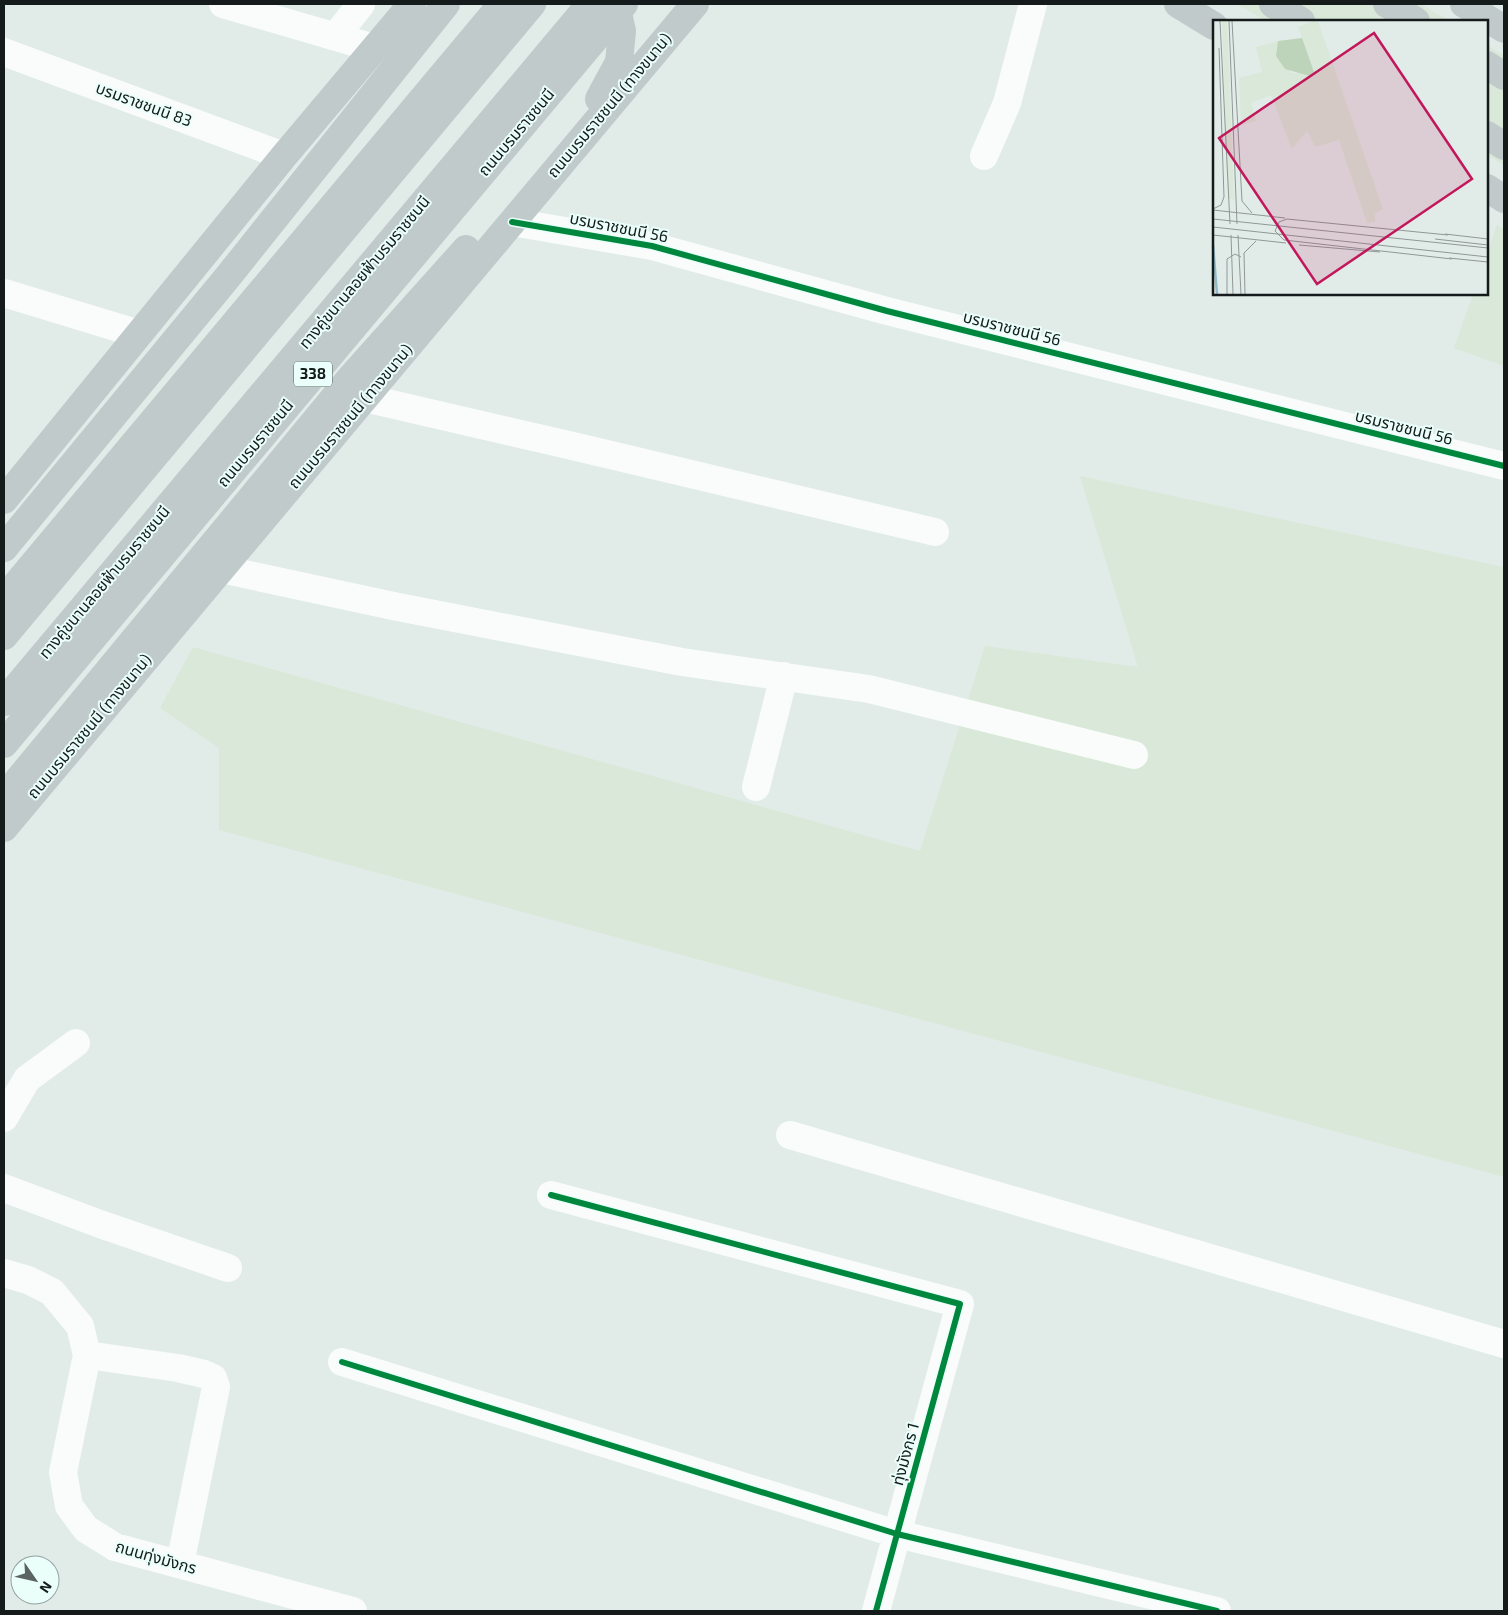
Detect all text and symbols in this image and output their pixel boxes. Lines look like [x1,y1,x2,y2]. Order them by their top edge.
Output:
inset map [1213,20,1488,295]
street label: ถนนบรมราชชนนี (ทางขนาน) [543,29,675,181]
street label: บรมราชชนนี 83 [93,77,195,130]
street label: ถนนบรมราชชนนี [474,84,558,179]
street label: ทางคู่ขนานลอยฟ้าบรมราชชนนี [294,191,434,353]
street label: บรมราชชนนี 56 [568,208,670,245]
street label: บรมราชชนนี 56 [961,306,1063,349]
street label: ถนนบรมราชชนนี (ทางขนาน) [284,340,416,492]
road number: 338 [294,362,332,386]
street label: ถนนบรมราชชนนี [213,395,297,490]
street label: บรมราชชนนี 56 [1353,405,1455,448]
street label: ทางคู่ขนานลอยฟ้าบรมราชชนนี [34,501,174,663]
street label: ถนนบรมราชชนนี (ทางขนาน) [23,650,155,802]
street label: ทุ่งมังกร 1 [887,1420,923,1488]
street label: ถนนทุ่งมังกร [113,1536,199,1578]
north arrow [10,1555,60,1605]
text: N [36,1579,56,1596]

